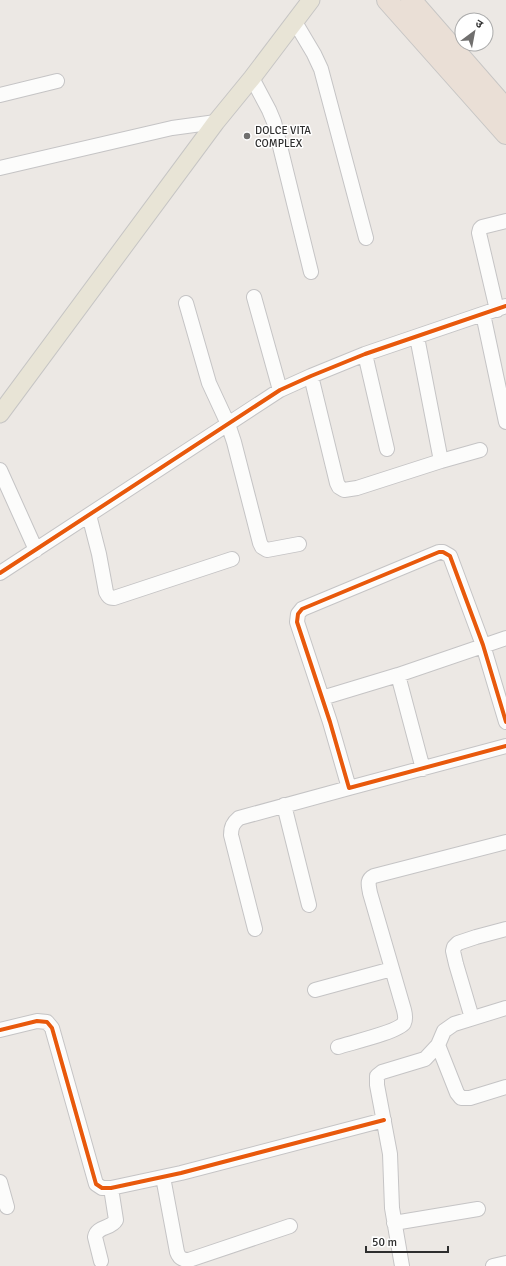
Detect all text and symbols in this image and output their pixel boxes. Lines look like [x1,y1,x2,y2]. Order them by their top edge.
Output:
north arrow [454,12,494,52]
text: उ [473,17,486,31]
place label: DOLCE VITA COMPLEX [255,124,311,150]
marker: DOLCE VITA COMPLEX [242,131,252,141]
scale bar [366,1228,448,1254]
text: 50 m [372,1235,397,1250]

